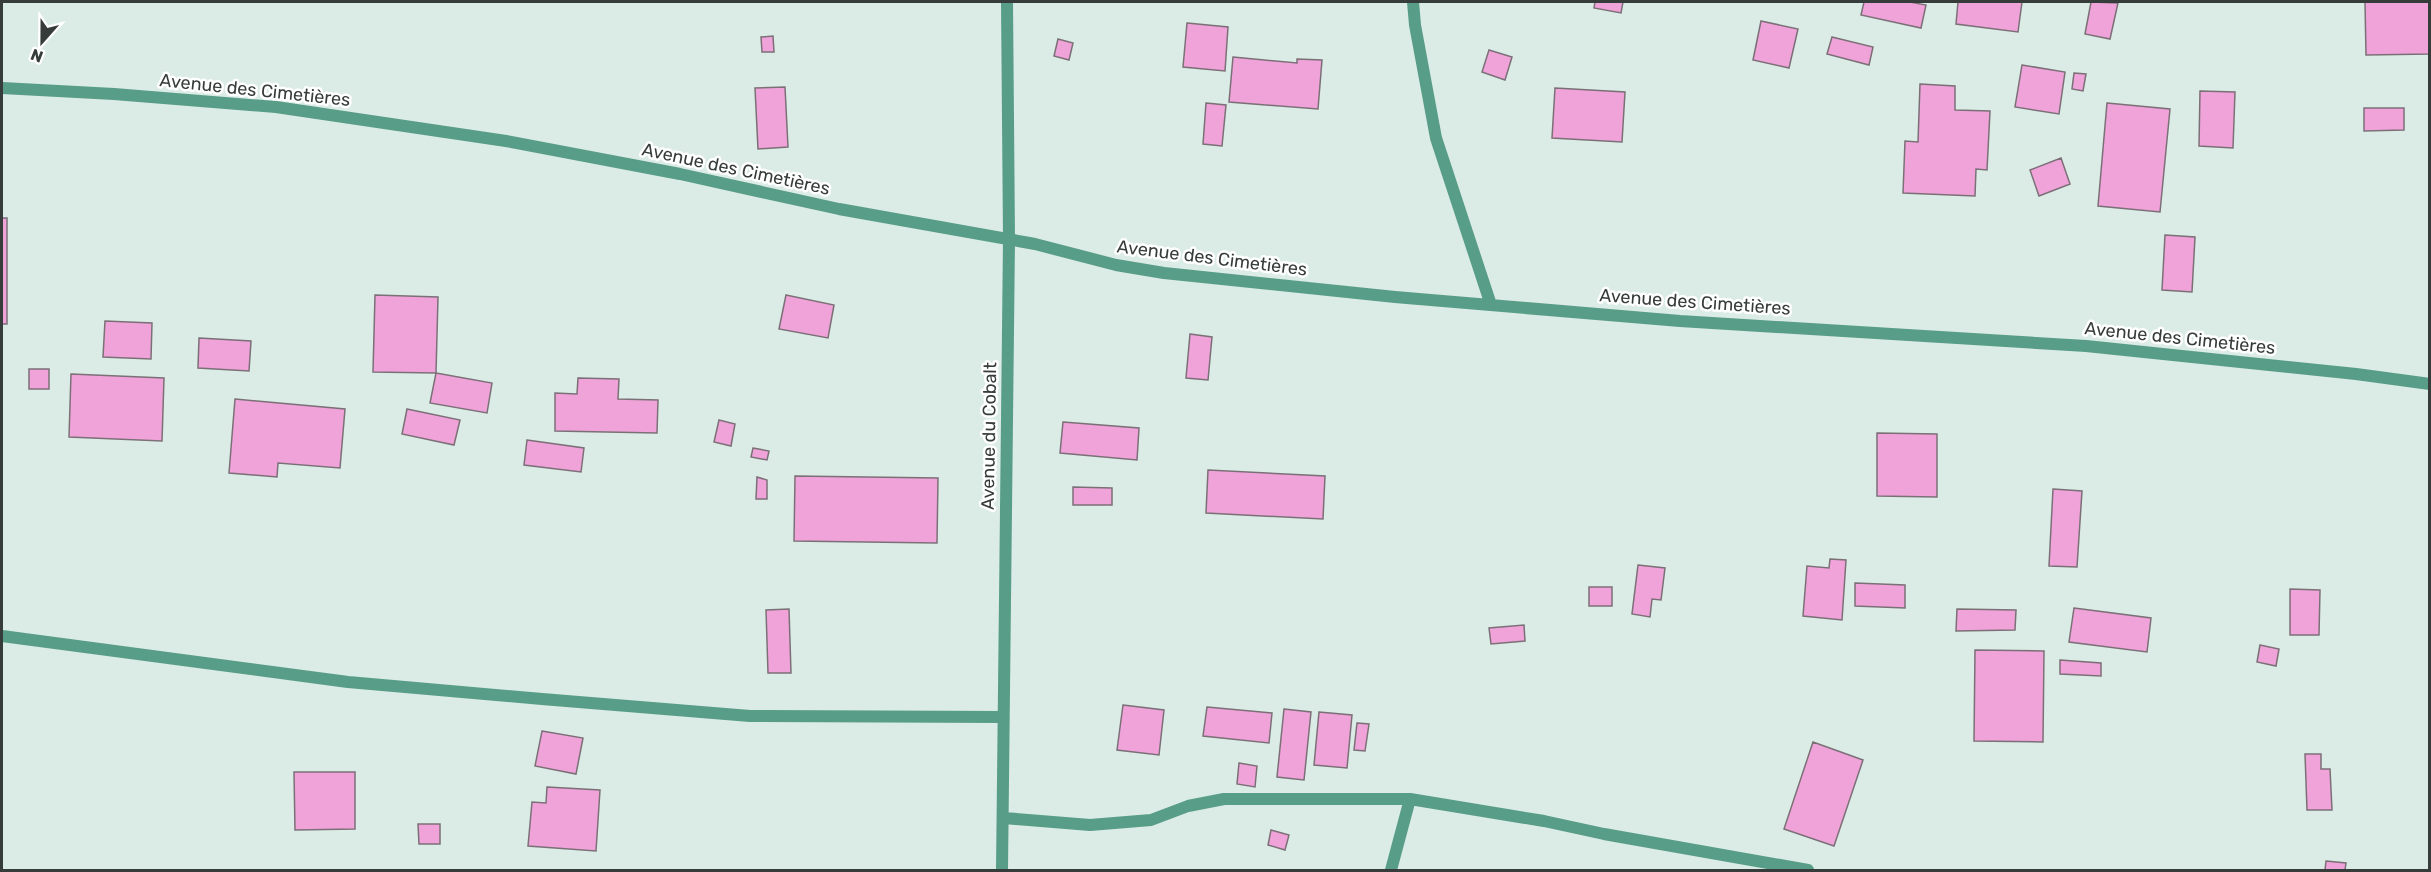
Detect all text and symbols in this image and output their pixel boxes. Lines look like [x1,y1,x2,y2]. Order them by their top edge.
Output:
north arrow [12,12,72,72]
text: N [28,45,46,66]
street label: Avenue des Cimetières [159,69,351,111]
street label: Avenue des Cimetières [640,138,832,200]
street label: Avenue des Cimetières [1116,235,1308,281]
street label: Avenue des Cimetières [1599,284,1791,320]
street label: Avenue des Cimetières [2084,317,2276,359]
street label: Avenue du Cobalt [977,362,1001,510]

